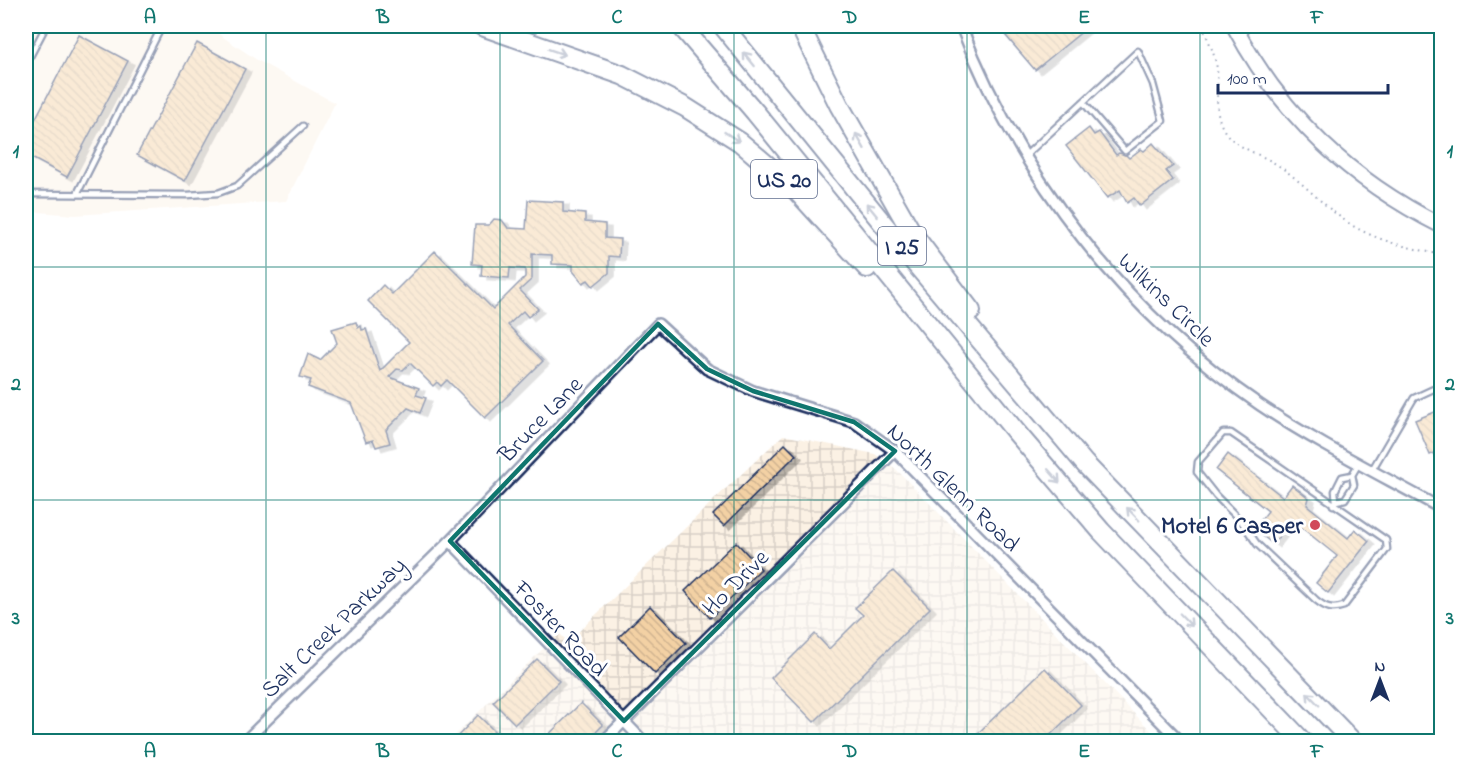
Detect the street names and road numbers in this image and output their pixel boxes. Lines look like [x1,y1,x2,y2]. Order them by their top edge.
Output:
road number: US 20 [751,160,817,198]
road number: I 25 [878,227,926,265]
street label: Wilkins Circle [1109,245,1222,356]
street label: Bruce Lane [491,369,592,473]
street label: North Glenn Road [878,416,1027,562]
street label: Ho Drive [695,542,778,625]
street label: Salt Creek Parkway [254,550,416,708]
street label: Foster Road [503,573,615,686]

